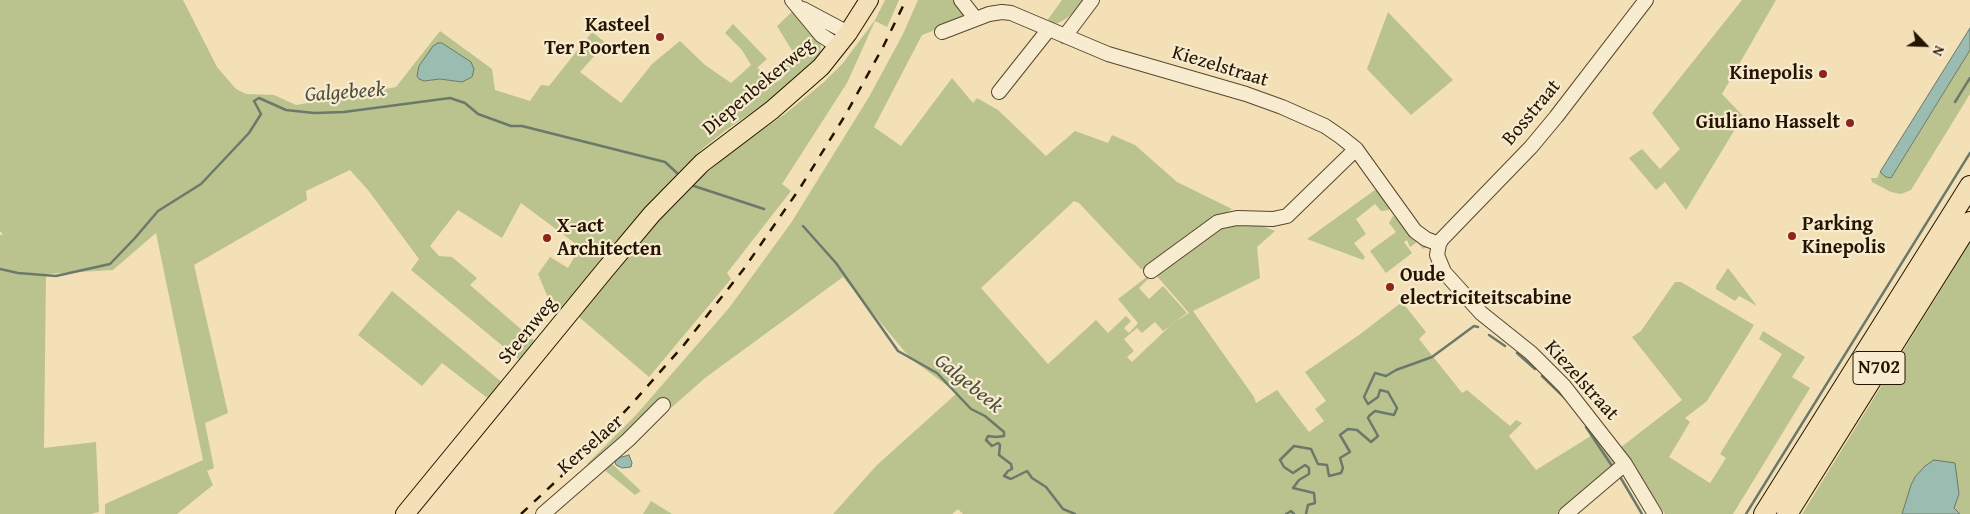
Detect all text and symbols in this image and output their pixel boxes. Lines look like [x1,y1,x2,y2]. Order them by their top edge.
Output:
place label: Kasteel Ter Poorten [544,14,650,61]
north arrow [1900,20,1950,70]
marker: Kasteel Ter Poorten [654,31,666,43]
street label: Diepenbekerweg [698,33,820,141]
street label: Kiezelstraat [1169,41,1271,93]
text: N [1928,43,1950,59]
place label: Kinepolis [1730,62,1813,86]
marker: Kinepolis [1817,68,1829,80]
street label: Bosstraat [1498,75,1566,151]
water label: Galgebeek [304,78,386,108]
place label: Giuliano Hasselt [1696,111,1840,135]
marker: Giuliano Hasselt [1844,117,1856,129]
place label: Parking Kinepolis [1802,213,1885,260]
place label: X-act Architecten [557,215,661,262]
marker: Parking Kinepolis [1786,230,1798,242]
marker: X-act Architecten [541,232,553,244]
place label: Oude electriciteitscabine [1400,264,1571,311]
marker: Oude electriciteitscabine [1384,281,1396,293]
street label: Steenweg [494,292,562,370]
street label: Kiezelstraat [1539,336,1623,426]
water label: Galgebeek [929,349,1007,419]
road number: N702 [1853,352,1905,384]
street label: Kerselaer [553,410,629,480]

